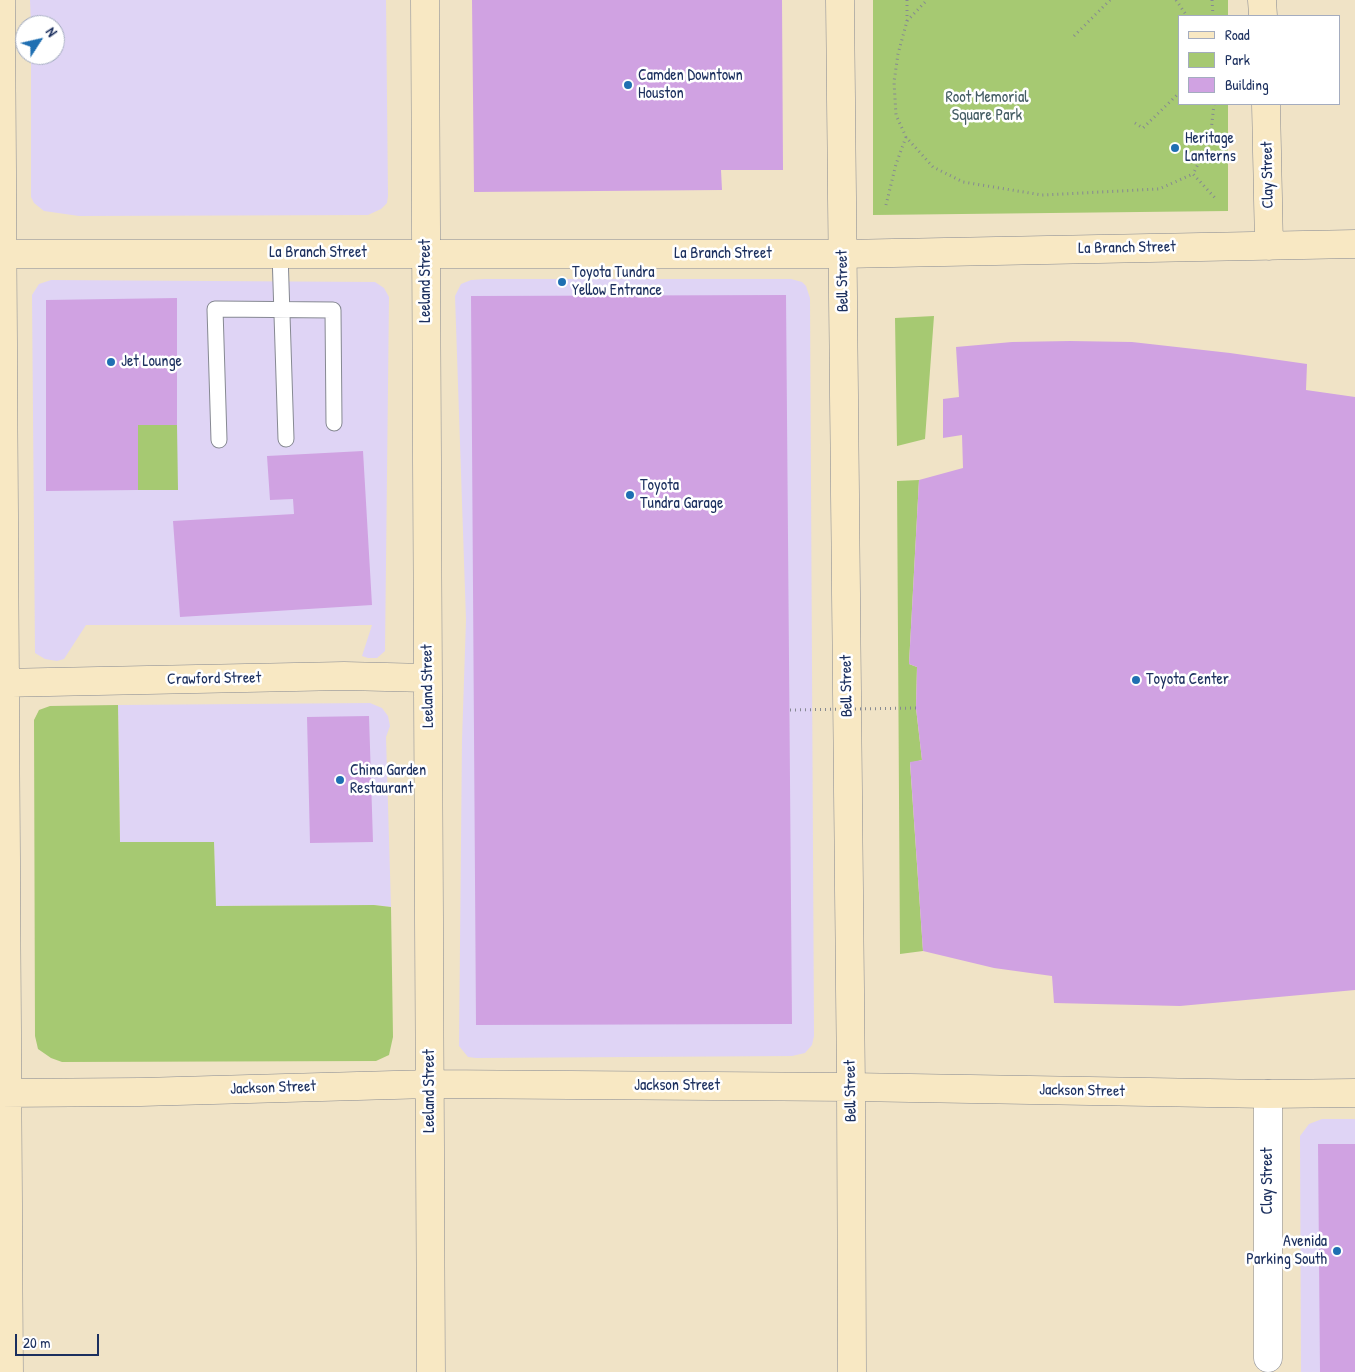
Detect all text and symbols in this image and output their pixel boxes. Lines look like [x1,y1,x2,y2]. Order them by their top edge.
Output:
north arrow [15,15,65,65]
legend [1178,15,1340,105]
text: N [42,23,62,40]
text: Road [1225,24,1250,45]
text: Park [1225,49,1250,70]
place label: Camden Downtown Houston [638,66,743,104]
text: Building [1225,74,1269,95]
marker: Camden Downtown Houston [622,79,634,91]
park label: Root Memorial Square Park [946,88,1028,126]
place label: Heritage Lanterns [1185,129,1236,167]
street label: Clay Street [1258,141,1278,209]
marker: Heritage Lanterns [1169,142,1181,154]
street label: La Branch Street [1078,238,1176,258]
street label: Leeland Street [416,239,436,323]
street label: La Branch Street [269,243,367,263]
street label: La Branch Street [674,244,772,264]
street label: Bell Street [833,250,853,312]
place label: Toyota Tundra Yellow Entrance [572,263,662,301]
marker: Toyota Tundra Yellow Entrance [556,276,568,288]
place label: Jet Lounge [121,352,182,372]
marker: Jet Lounge [105,356,117,368]
place label: Toyota Tundra Garage [640,476,723,514]
marker: Toyota Tundra Garage [624,489,636,501]
street label: Leeland Street [418,644,438,728]
street label: Bell Street [837,655,857,717]
street label: Crawford Street [167,669,261,689]
place label: Toyota Center [1146,670,1229,690]
marker: Toyota Center [1130,674,1142,686]
place label: China Garden Restaurant [350,761,426,799]
marker: China Garden Restaurant [334,774,346,786]
street label: Leeland Street [420,1049,440,1133]
street label: Bell Street [841,1060,861,1122]
street label: Jackson Street [634,1076,720,1096]
street label: Jackson Street [230,1077,316,1099]
street label: Jackson Street [1039,1081,1125,1101]
street label: Clay Street [1258,1148,1278,1214]
place label: Avenida Parking South [1246,1232,1327,1270]
marker: Avenida Parking South [1331,1245,1343,1257]
scale bar [18,1324,101,1356]
text: 20 m [23,1332,50,1353]

